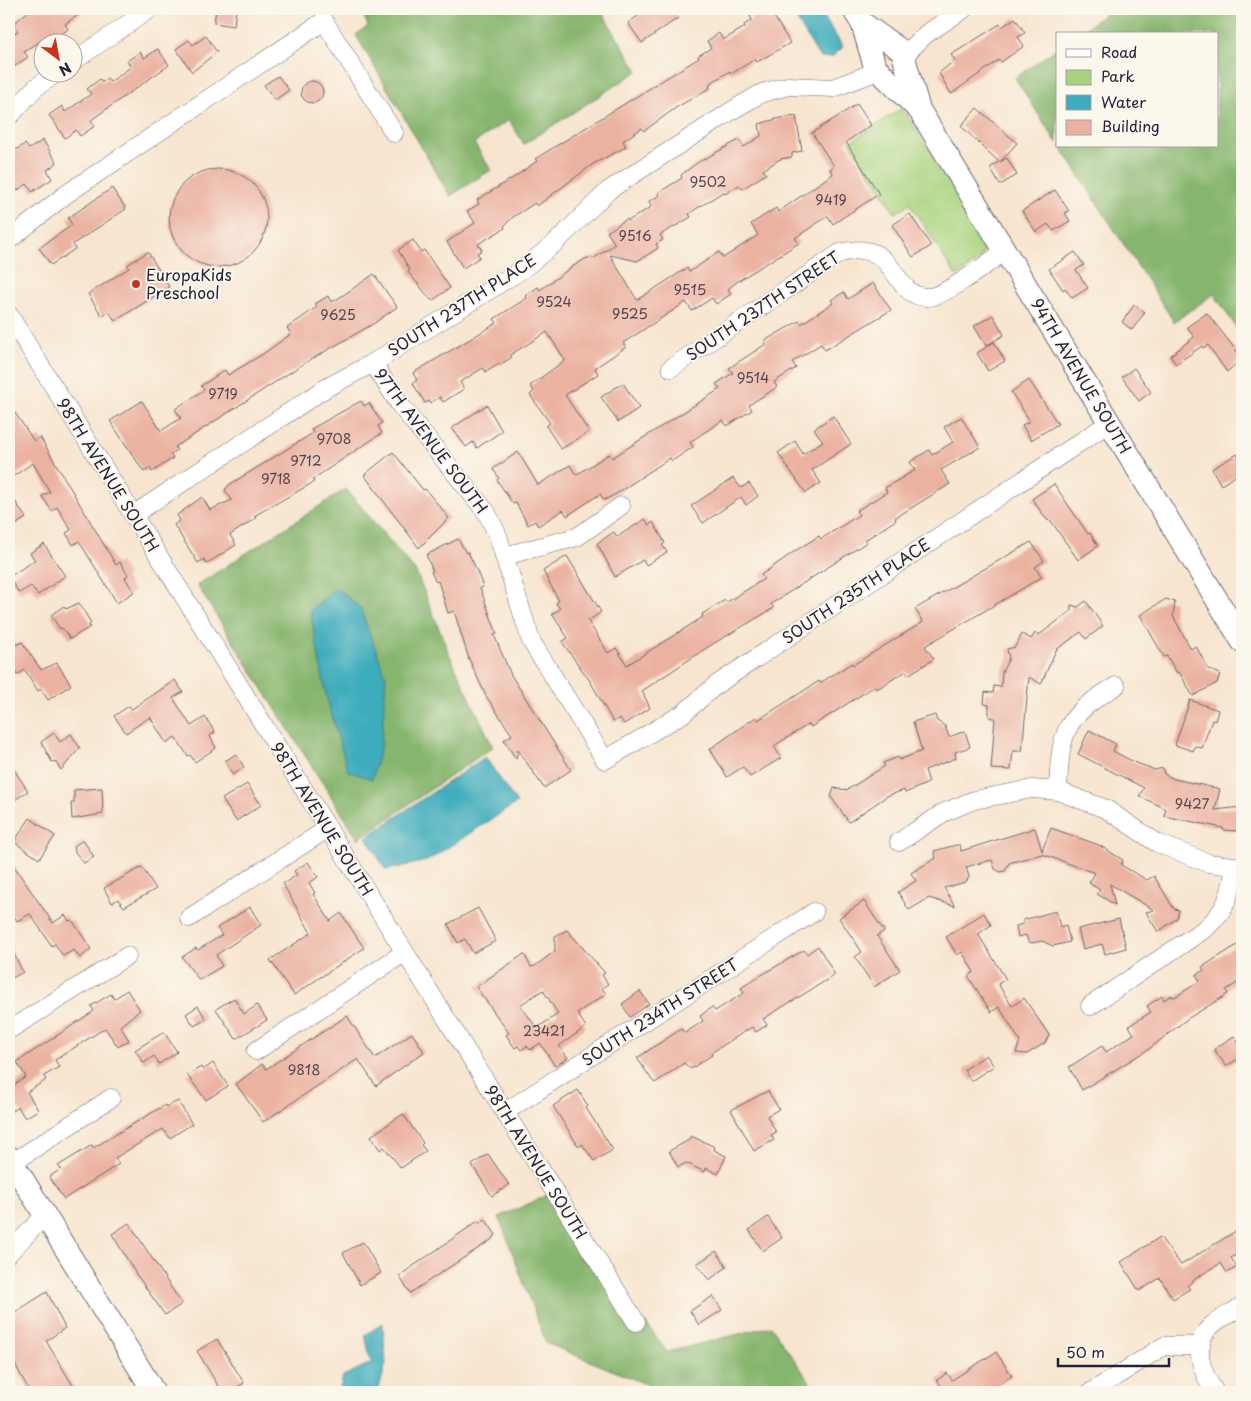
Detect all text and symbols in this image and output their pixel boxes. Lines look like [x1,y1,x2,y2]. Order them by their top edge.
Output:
north arrow [32,32,82,82]
legend [1056,32,1218,148]
text: Road [1101,40,1137,63]
text: N [55,58,75,81]
text: Park [1101,64,1135,87]
text: Water [1101,90,1146,113]
text: Building [1101,114,1160,137]
house number: 9502 [690,171,727,192]
house number: 9419 [815,189,847,210]
house number: 9516 [619,225,652,246]
street label: SOUTH 237TH STREET [681,244,844,366]
street label: SOUTH 237TH PLACE [382,247,540,361]
place label: EuropaKids Preschool [146,262,232,304]
marker: EuropaKids Preschool [130,278,142,290]
house number: 9515 [674,279,706,300]
house number: 9524 [536,291,572,312]
street label: 94TH AVENUE SOUTH [1026,293,1138,458]
house number: 9525 [612,303,648,324]
house number: 9625 [320,304,356,325]
street label: 97TH AVENUE SOUTH [369,363,494,518]
house number: 9514 [737,367,769,388]
house number: 9719 [208,383,238,404]
street label: 98TH AVENUE SOUTH [52,393,166,556]
house number: 9708 [316,428,352,449]
house number: 9712 [290,450,322,471]
house number: 9718 [261,468,291,489]
street label: SOUTH 235TH PLACE [777,532,934,649]
street label: 98TH AVENUE SOUTH [266,737,380,900]
house number: 9427 [1175,793,1209,814]
street label: SOUTH 234TH STREET [577,951,743,1071]
house number: 23421 [523,1020,565,1041]
house number: 9818 [288,1059,320,1080]
street label: 98TH AVENUE SOUTH [480,1080,594,1243]
scale bar [1058,1336,1170,1368]
text: 50 m [1066,1340,1105,1363]

